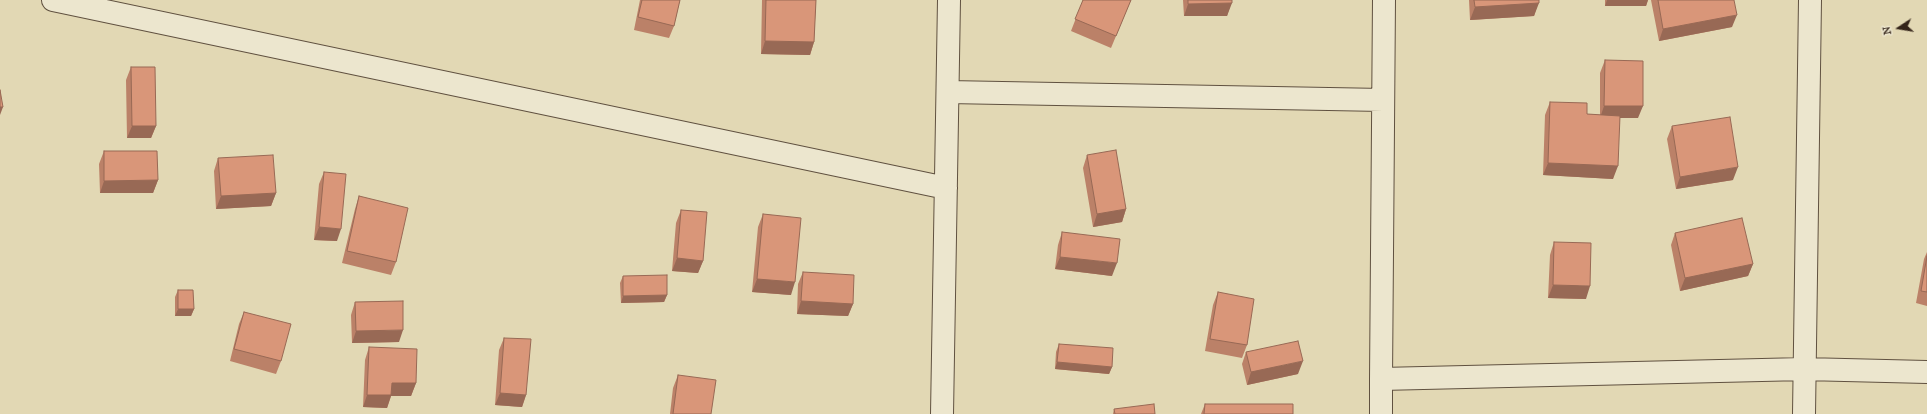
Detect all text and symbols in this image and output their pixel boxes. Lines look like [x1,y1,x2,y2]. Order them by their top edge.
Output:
north arrow [1879,8,1919,48]
text: N [1880,25,1894,36]

